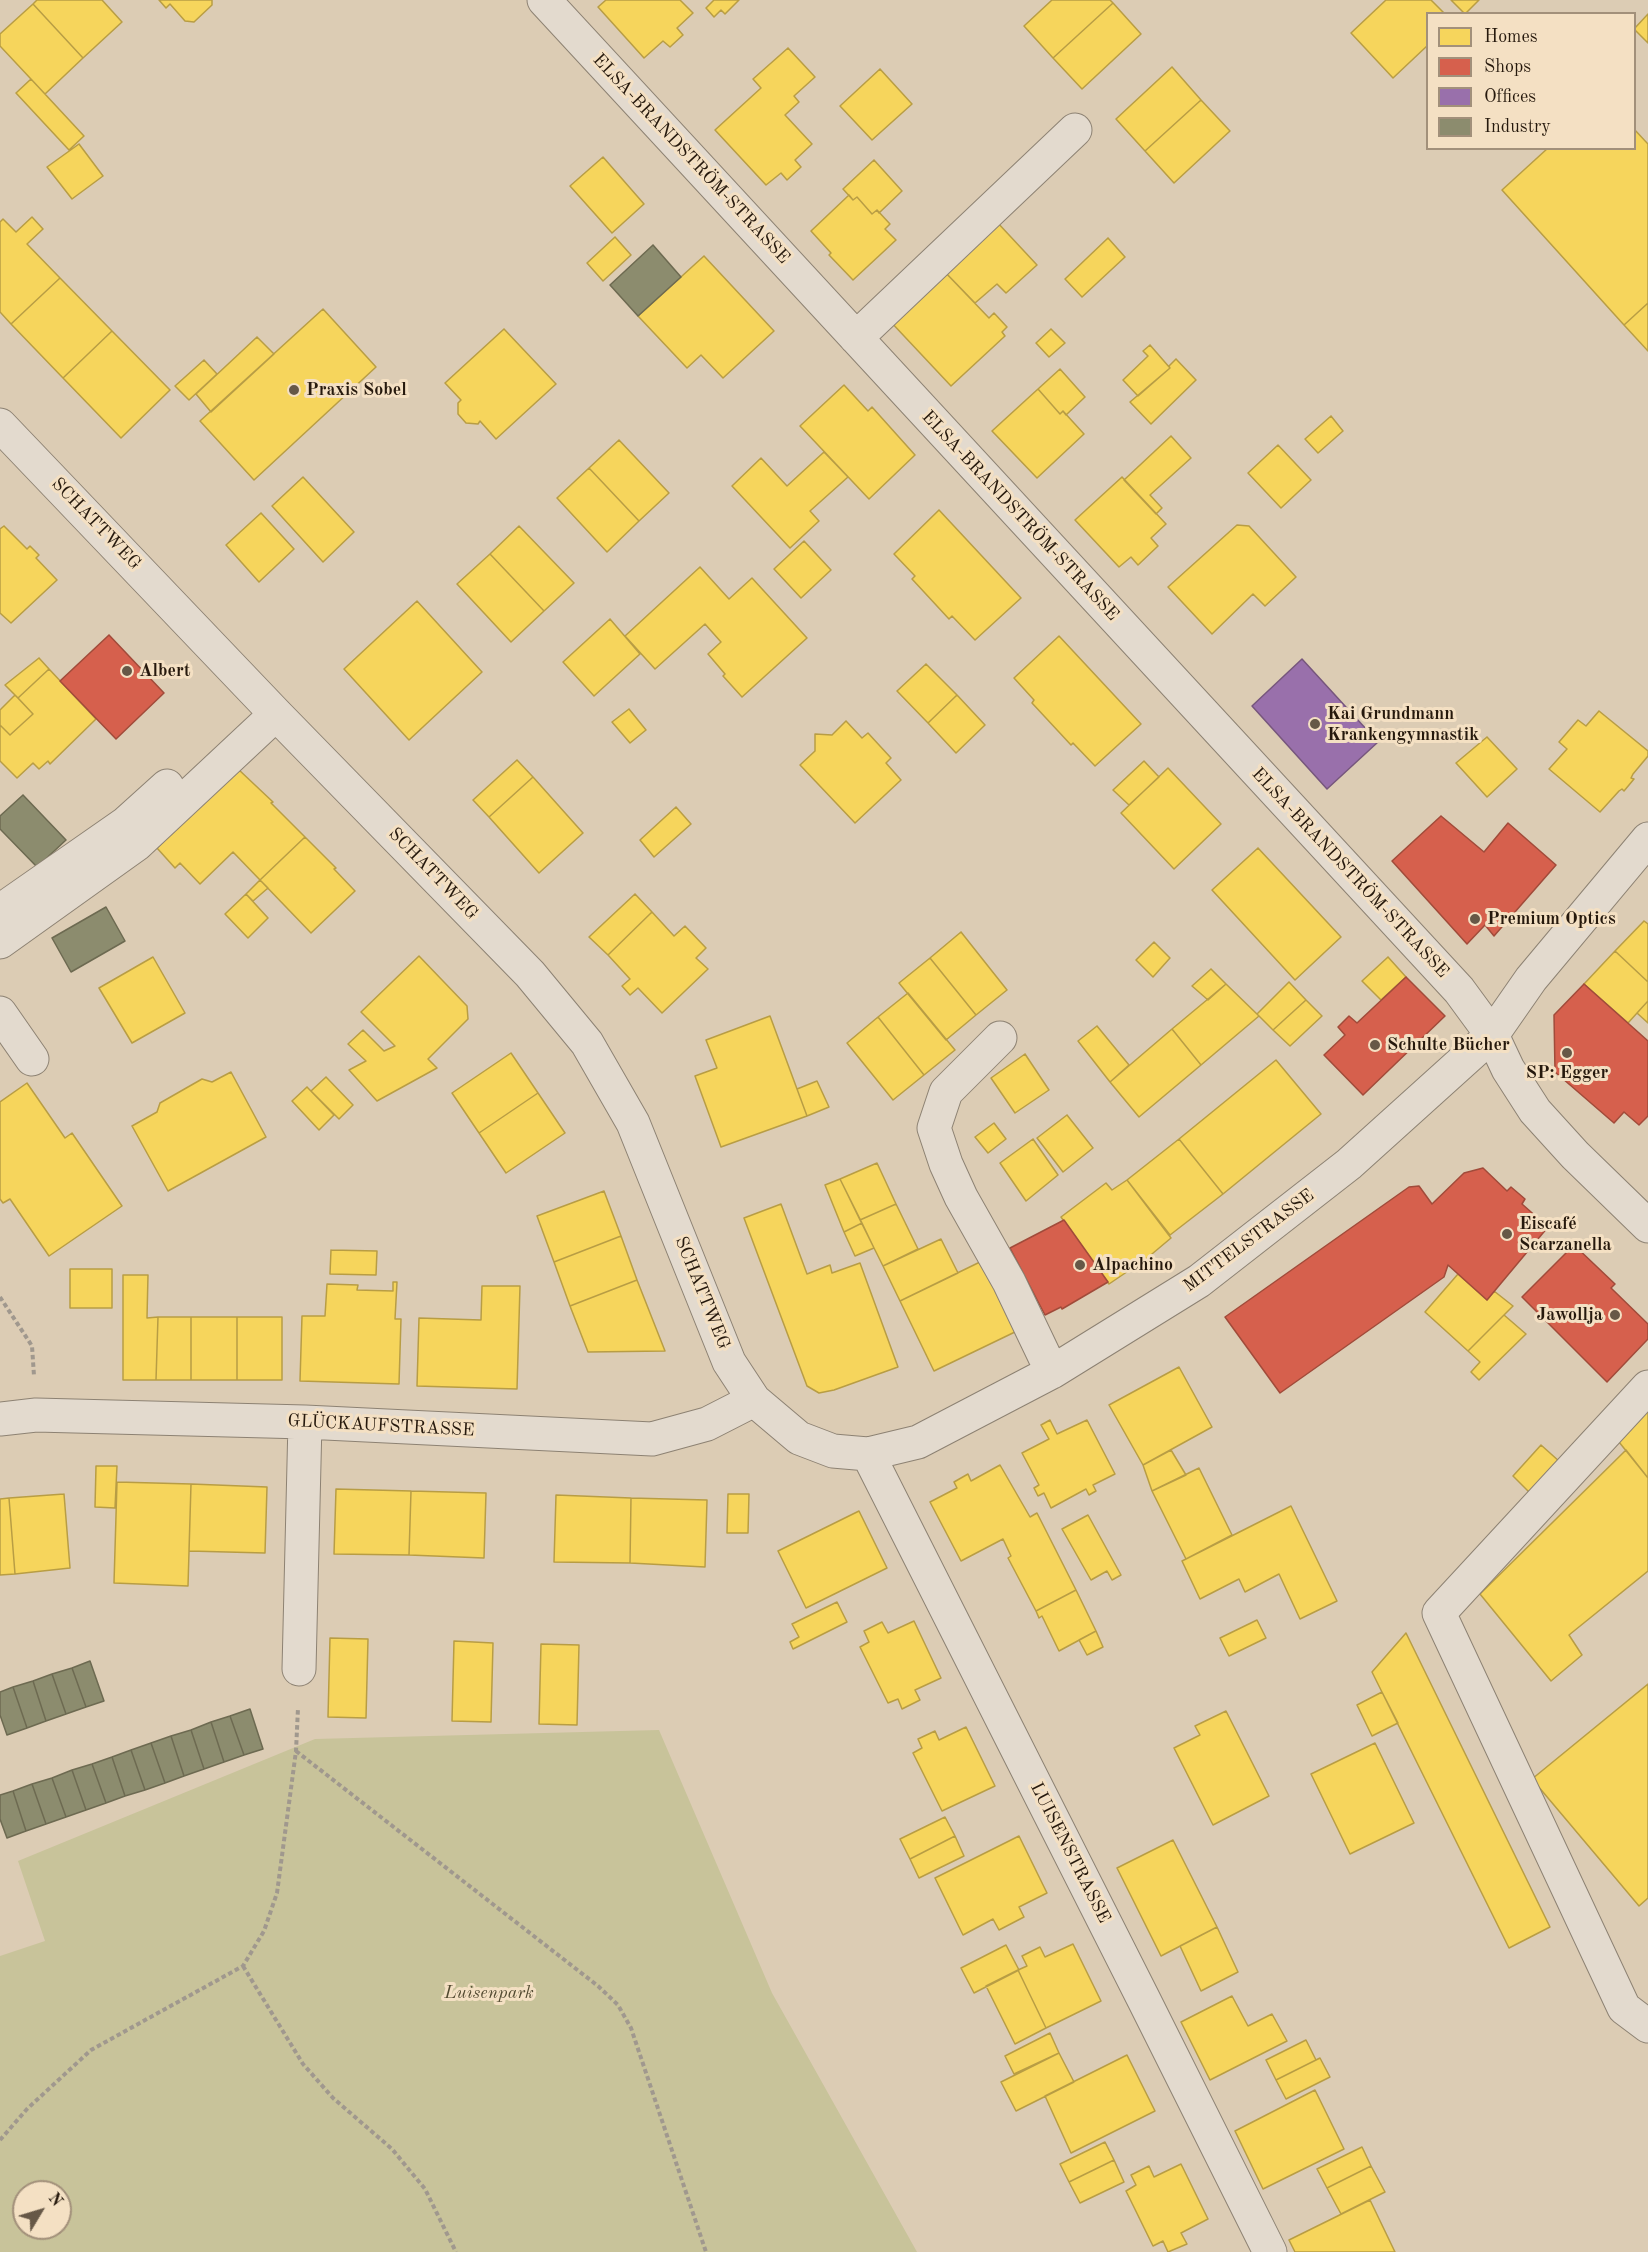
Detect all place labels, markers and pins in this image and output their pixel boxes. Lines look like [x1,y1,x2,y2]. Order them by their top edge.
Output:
place label: Praxis Sobel [306,379,407,401]
marker: Praxis Sobel [287,383,301,397]
place label: Albert [139,660,190,682]
marker: Albert [120,664,134,678]
place label: Kai Grundmann Krankengymnastik [1327,703,1479,746]
marker: Kai Grundmann Krankengymnastik [1308,717,1322,731]
place label: Premium Optics [1487,908,1616,930]
marker: Premium Optics [1468,912,1482,926]
place label: Schulte Bücher [1387,1034,1510,1056]
marker: Schulte Bücher [1368,1038,1382,1052]
marker: SP: Egger [1560,1046,1574,1060]
place label: SP: Egger [1526,1062,1608,1084]
place label: Eiscafé Scarzanella [1519,1213,1612,1256]
marker: Eiscafé Scarzanella [1500,1227,1514,1241]
place label: Alpachino [1092,1254,1173,1276]
marker: Alpachino [1073,1258,1087,1272]
place label: Jawollja [1537,1304,1603,1326]
marker: Jawollja [1608,1308,1622,1322]

